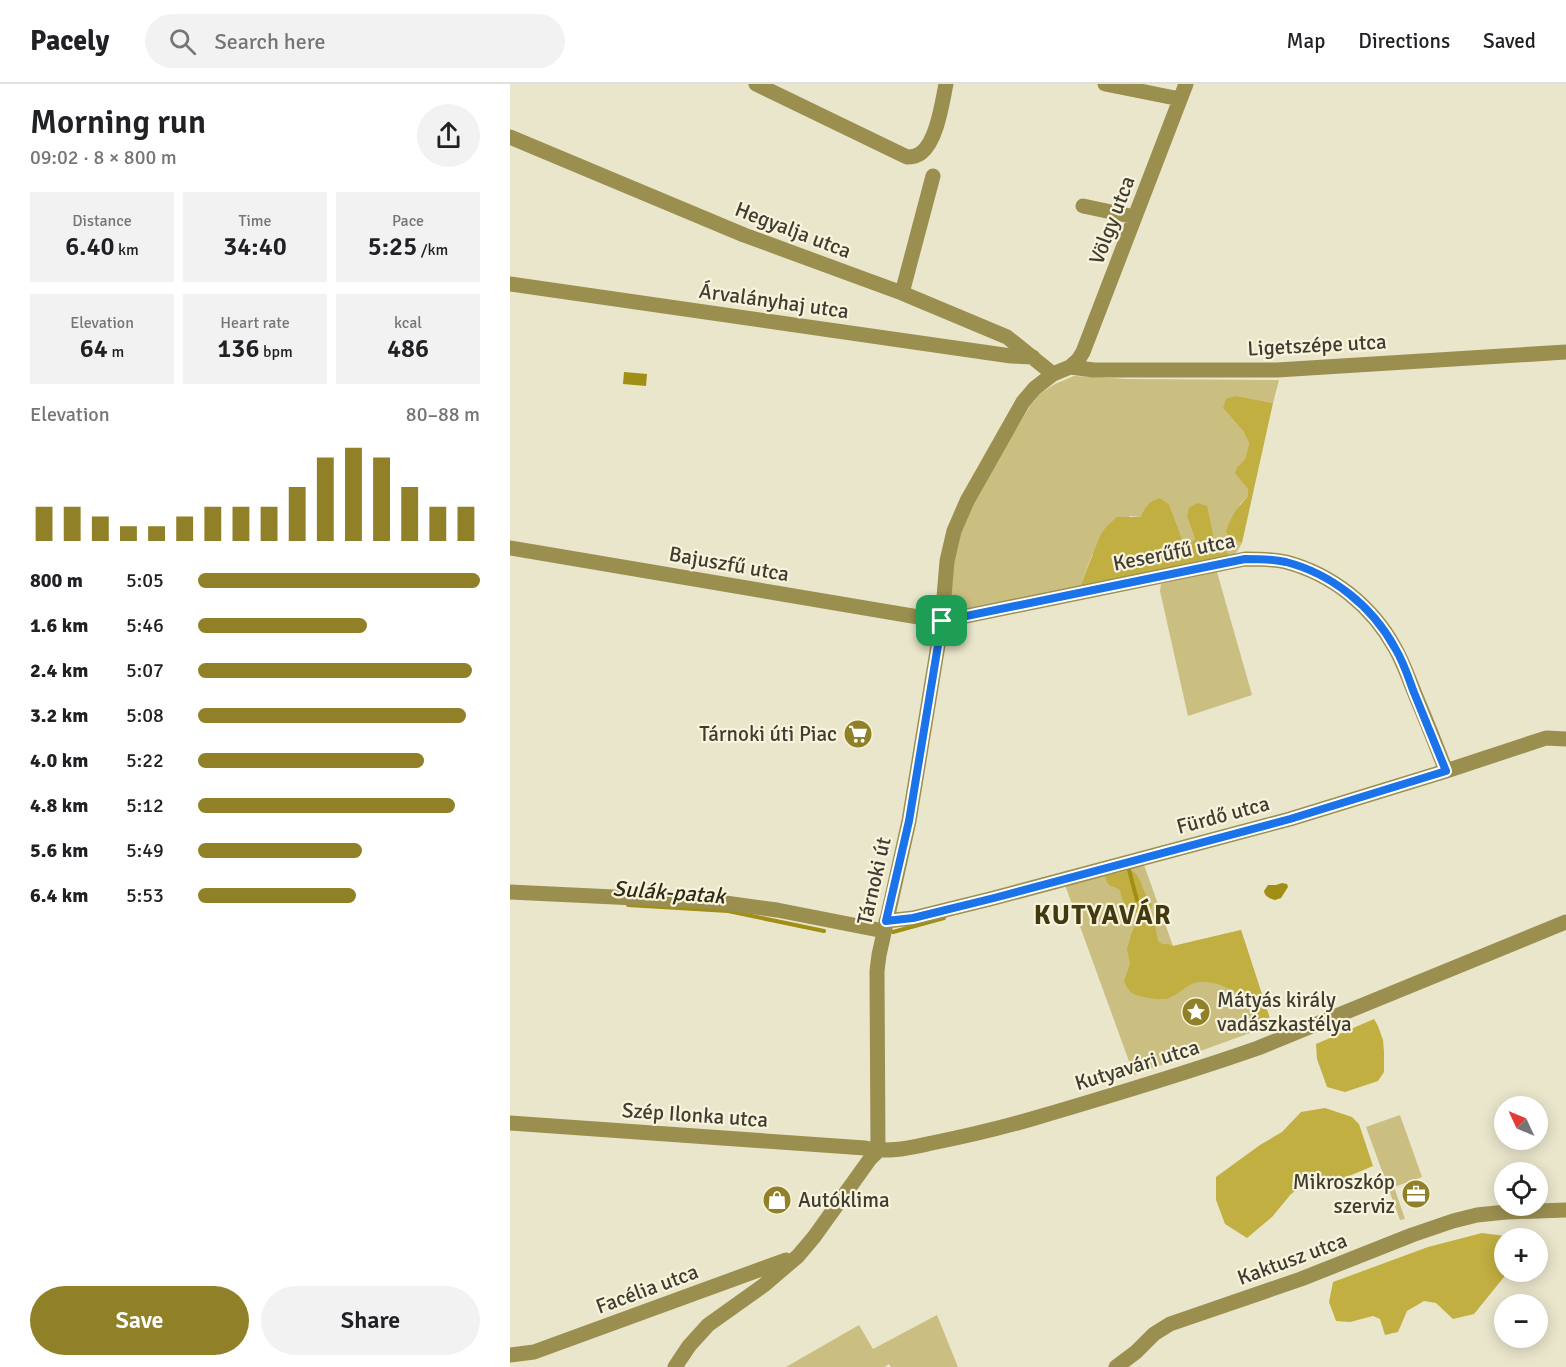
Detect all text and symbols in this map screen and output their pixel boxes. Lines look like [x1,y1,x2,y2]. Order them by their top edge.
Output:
search box [145,14,565,68]
text: Pacely [30,24,109,58]
icon: search [166,25,199,58]
text: Search here [214,28,325,55]
text: Map [1287,28,1325,54]
text: Directions [1358,28,1450,54]
text: Saved [1483,28,1536,54]
text: Morning run [30,102,206,143]
button: share [417,104,480,167]
text: 09:02 · 8 × 800 m [30,145,177,170]
street label: Völgy utca [1083,172,1141,268]
street label: Hegyalja utca [731,196,855,264]
text: Distance [72,211,132,231]
text: Time [239,211,271,231]
text: Pace [392,211,424,231]
text: 6.40 [65,231,114,263]
text: 34:40 [223,231,287,263]
text: 5:25 [368,231,417,263]
text: km [114,240,139,260]
text: /km [417,240,448,260]
street label: Árvalányhaj utca [697,278,851,324]
text: Elevation [70,313,134,333]
text: Heart rate [220,313,290,333]
text: kcal [394,313,422,333]
street label: Ligetszépe utca [1247,328,1387,362]
text: 64 [80,333,108,365]
text: 136 [217,333,259,365]
text: 486 [387,333,429,365]
text: m [108,342,124,362]
text: bpm [259,342,293,362]
text: Elevation [30,402,110,427]
text: 80–88 m [406,402,480,427]
street label: Keserűfű utca [1111,527,1237,577]
street label: Bajuszfű utca [667,541,791,587]
text: 800 m [30,568,83,593]
text: 5:05 [126,568,164,593]
pin [916,595,967,646]
icon: arrive [925,604,958,637]
text: 1.6 km [30,613,88,638]
text: 5:46 [126,613,164,638]
text: 2.4 km [30,658,88,683]
text: 5:07 [126,658,164,683]
text: 3.2 km [30,703,88,728]
text: 5:08 [126,703,164,728]
supermarket icon: Tárnoki úti Piac [842,718,874,750]
place label: Tárnoki úti Piac [699,721,837,747]
text: 4.0 km [30,748,88,773]
text: 5:22 [126,748,164,773]
street label: Fürdő utca [1174,790,1272,840]
text: 4.8 km [30,793,88,818]
text: 5:12 [126,793,164,818]
street label: Tárnoki út [851,835,897,927]
text: 5.6 km [30,838,88,863]
text: 5:49 [126,838,164,863]
water label: Sulák-patak [612,875,728,910]
text: 6.4 km [30,883,88,908]
text: 5:53 [126,883,164,908]
district label: KUTYAVÁR [1034,898,1172,932]
place label: Mátyás király vadászkastélya [1217,987,1352,1037]
place icon: Mátyás király vadászkastélya [1180,996,1212,1028]
street label: Kutyavári utca [1072,1034,1202,1096]
north arrow [1494,1096,1548,1150]
map controls [1494,1096,1548,1348]
street label: Szép Ilonka utca [621,1097,769,1133]
button: locate [1494,1162,1548,1216]
place label: Mikroszkóp szerviz [1293,1169,1395,1219]
office icon: Mikroszkóp szerviz [1400,1178,1432,1210]
shop icon: Autóklima [761,1184,793,1216]
place label: Autóklima [798,1187,890,1213]
street label: Kaktusz utca [1234,1227,1350,1291]
button: + [1494,1228,1548,1282]
street label: Facélia utca [592,1258,702,1320]
button: Save [30,1286,249,1355]
button: Share [261,1286,480,1355]
button: − [1494,1294,1548,1348]

